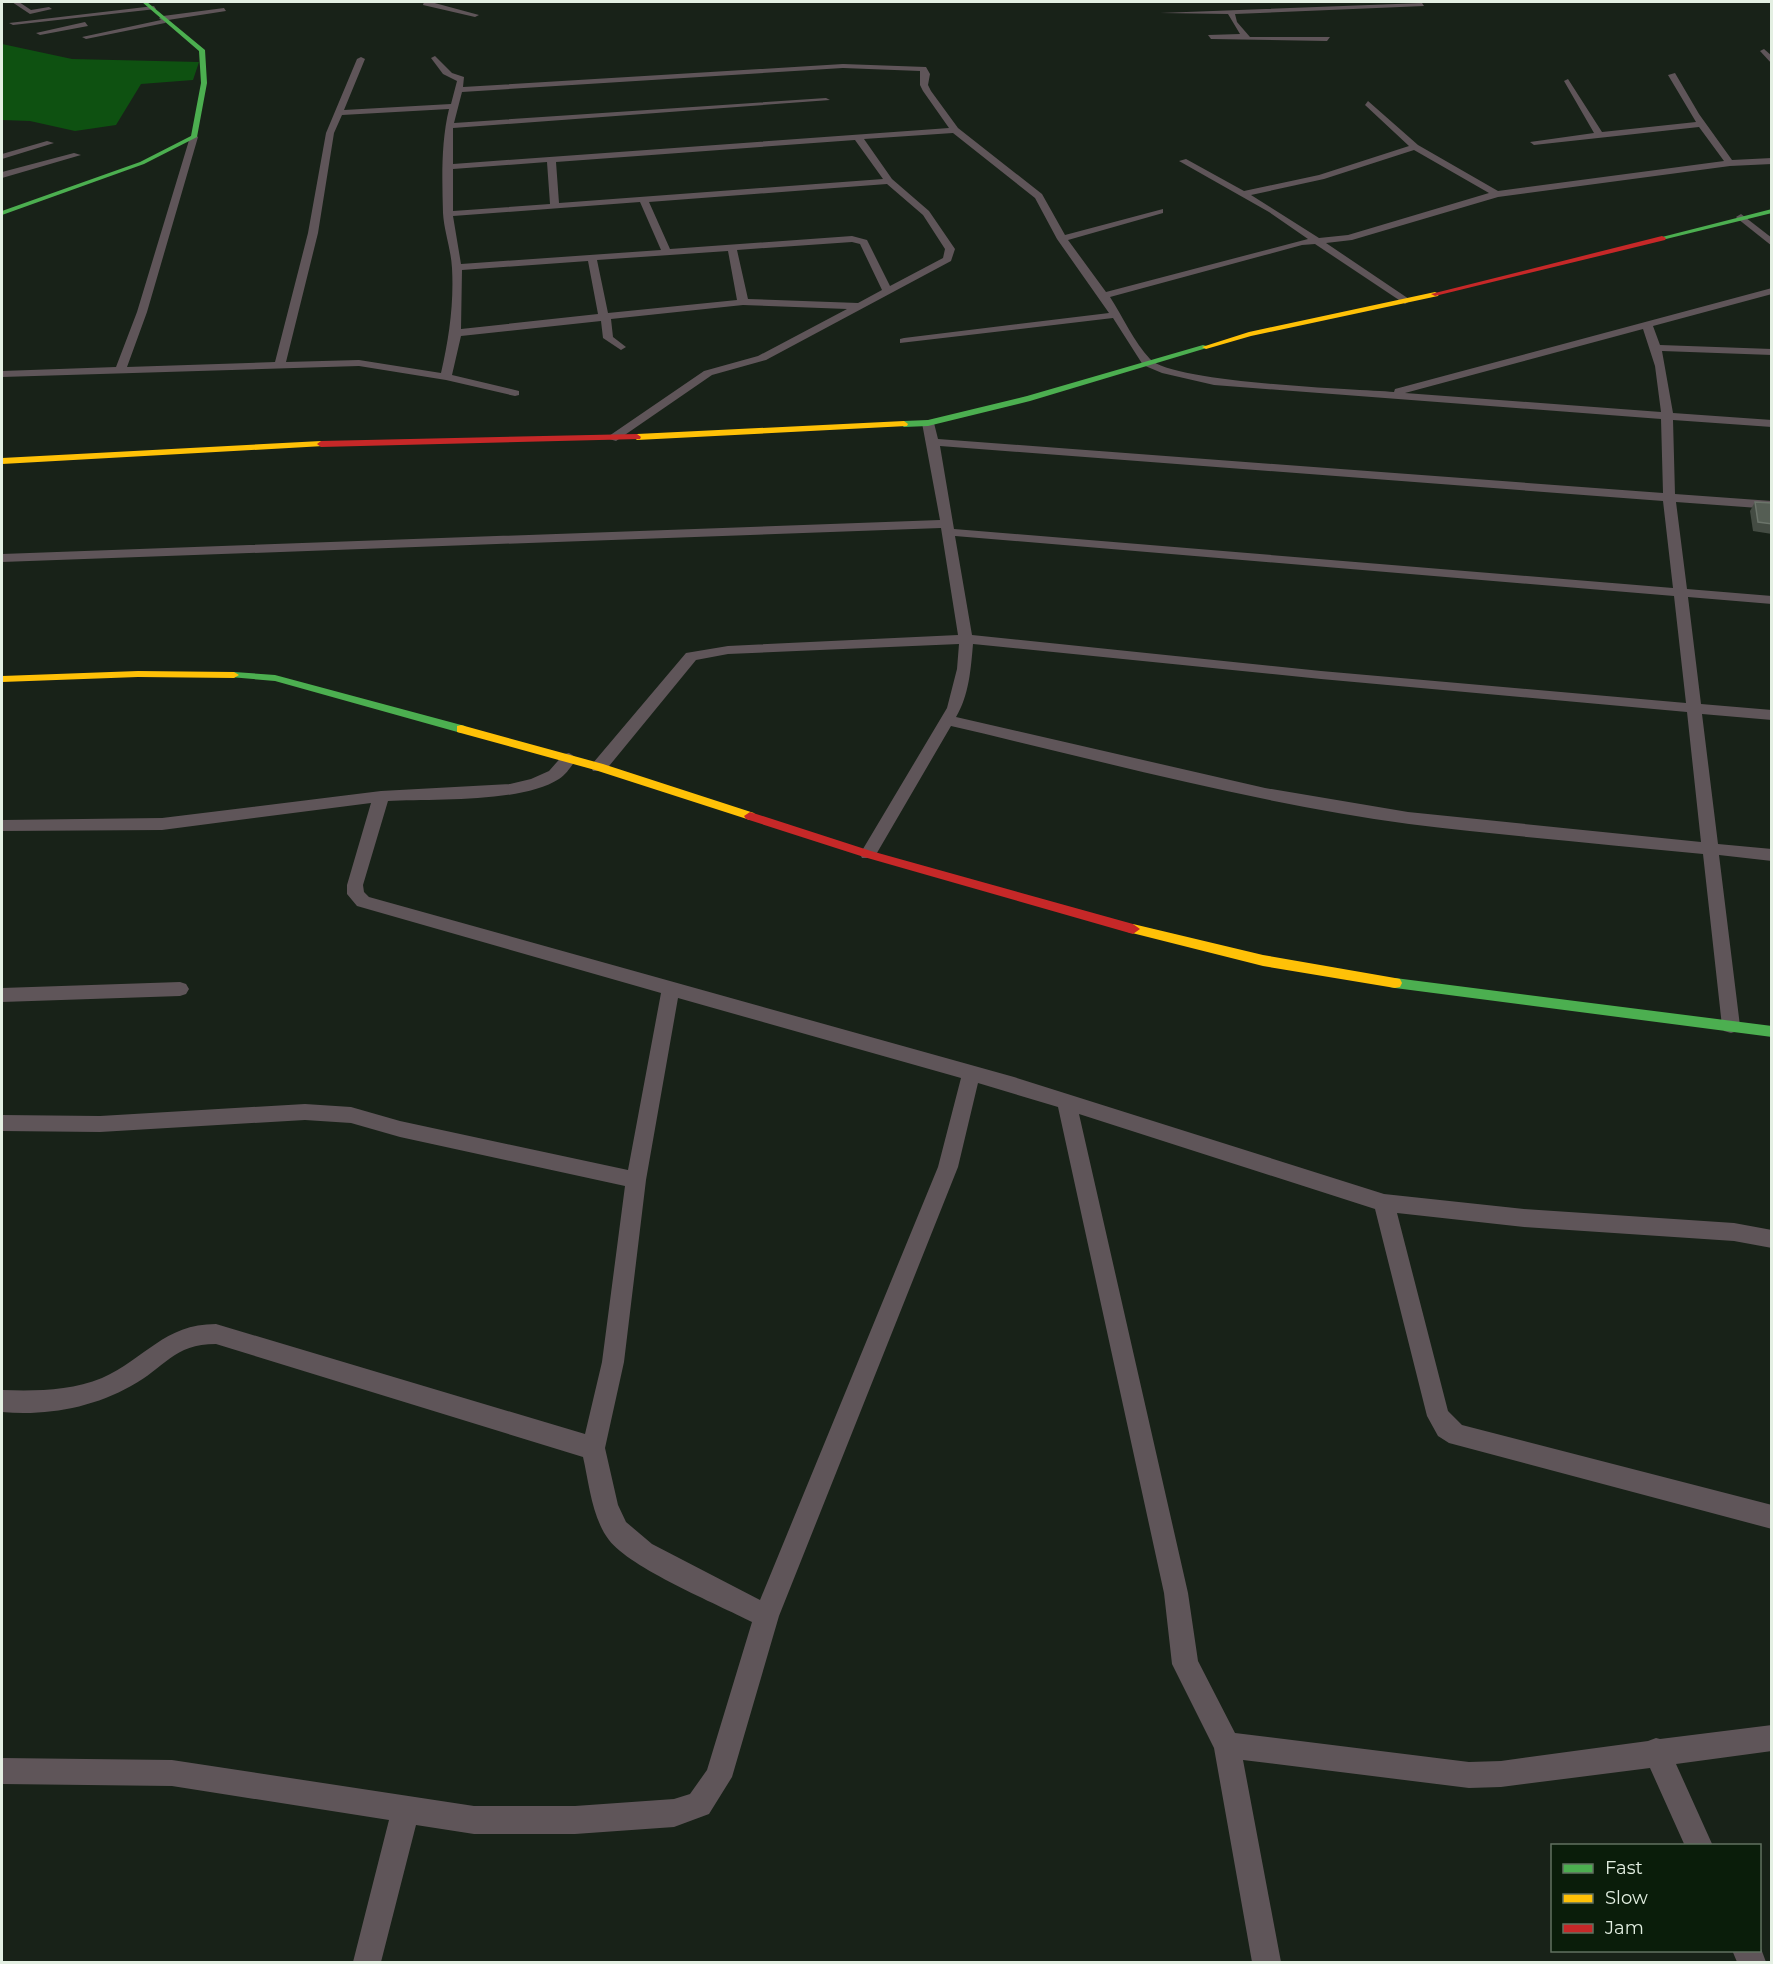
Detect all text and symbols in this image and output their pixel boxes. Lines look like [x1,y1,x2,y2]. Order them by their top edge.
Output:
legend [1551,1844,1761,1952]
text: Fast [1605,1857,1643,1879]
text: Slow [1605,1887,1648,1909]
text: Jam [1604,1917,1644,1939]

